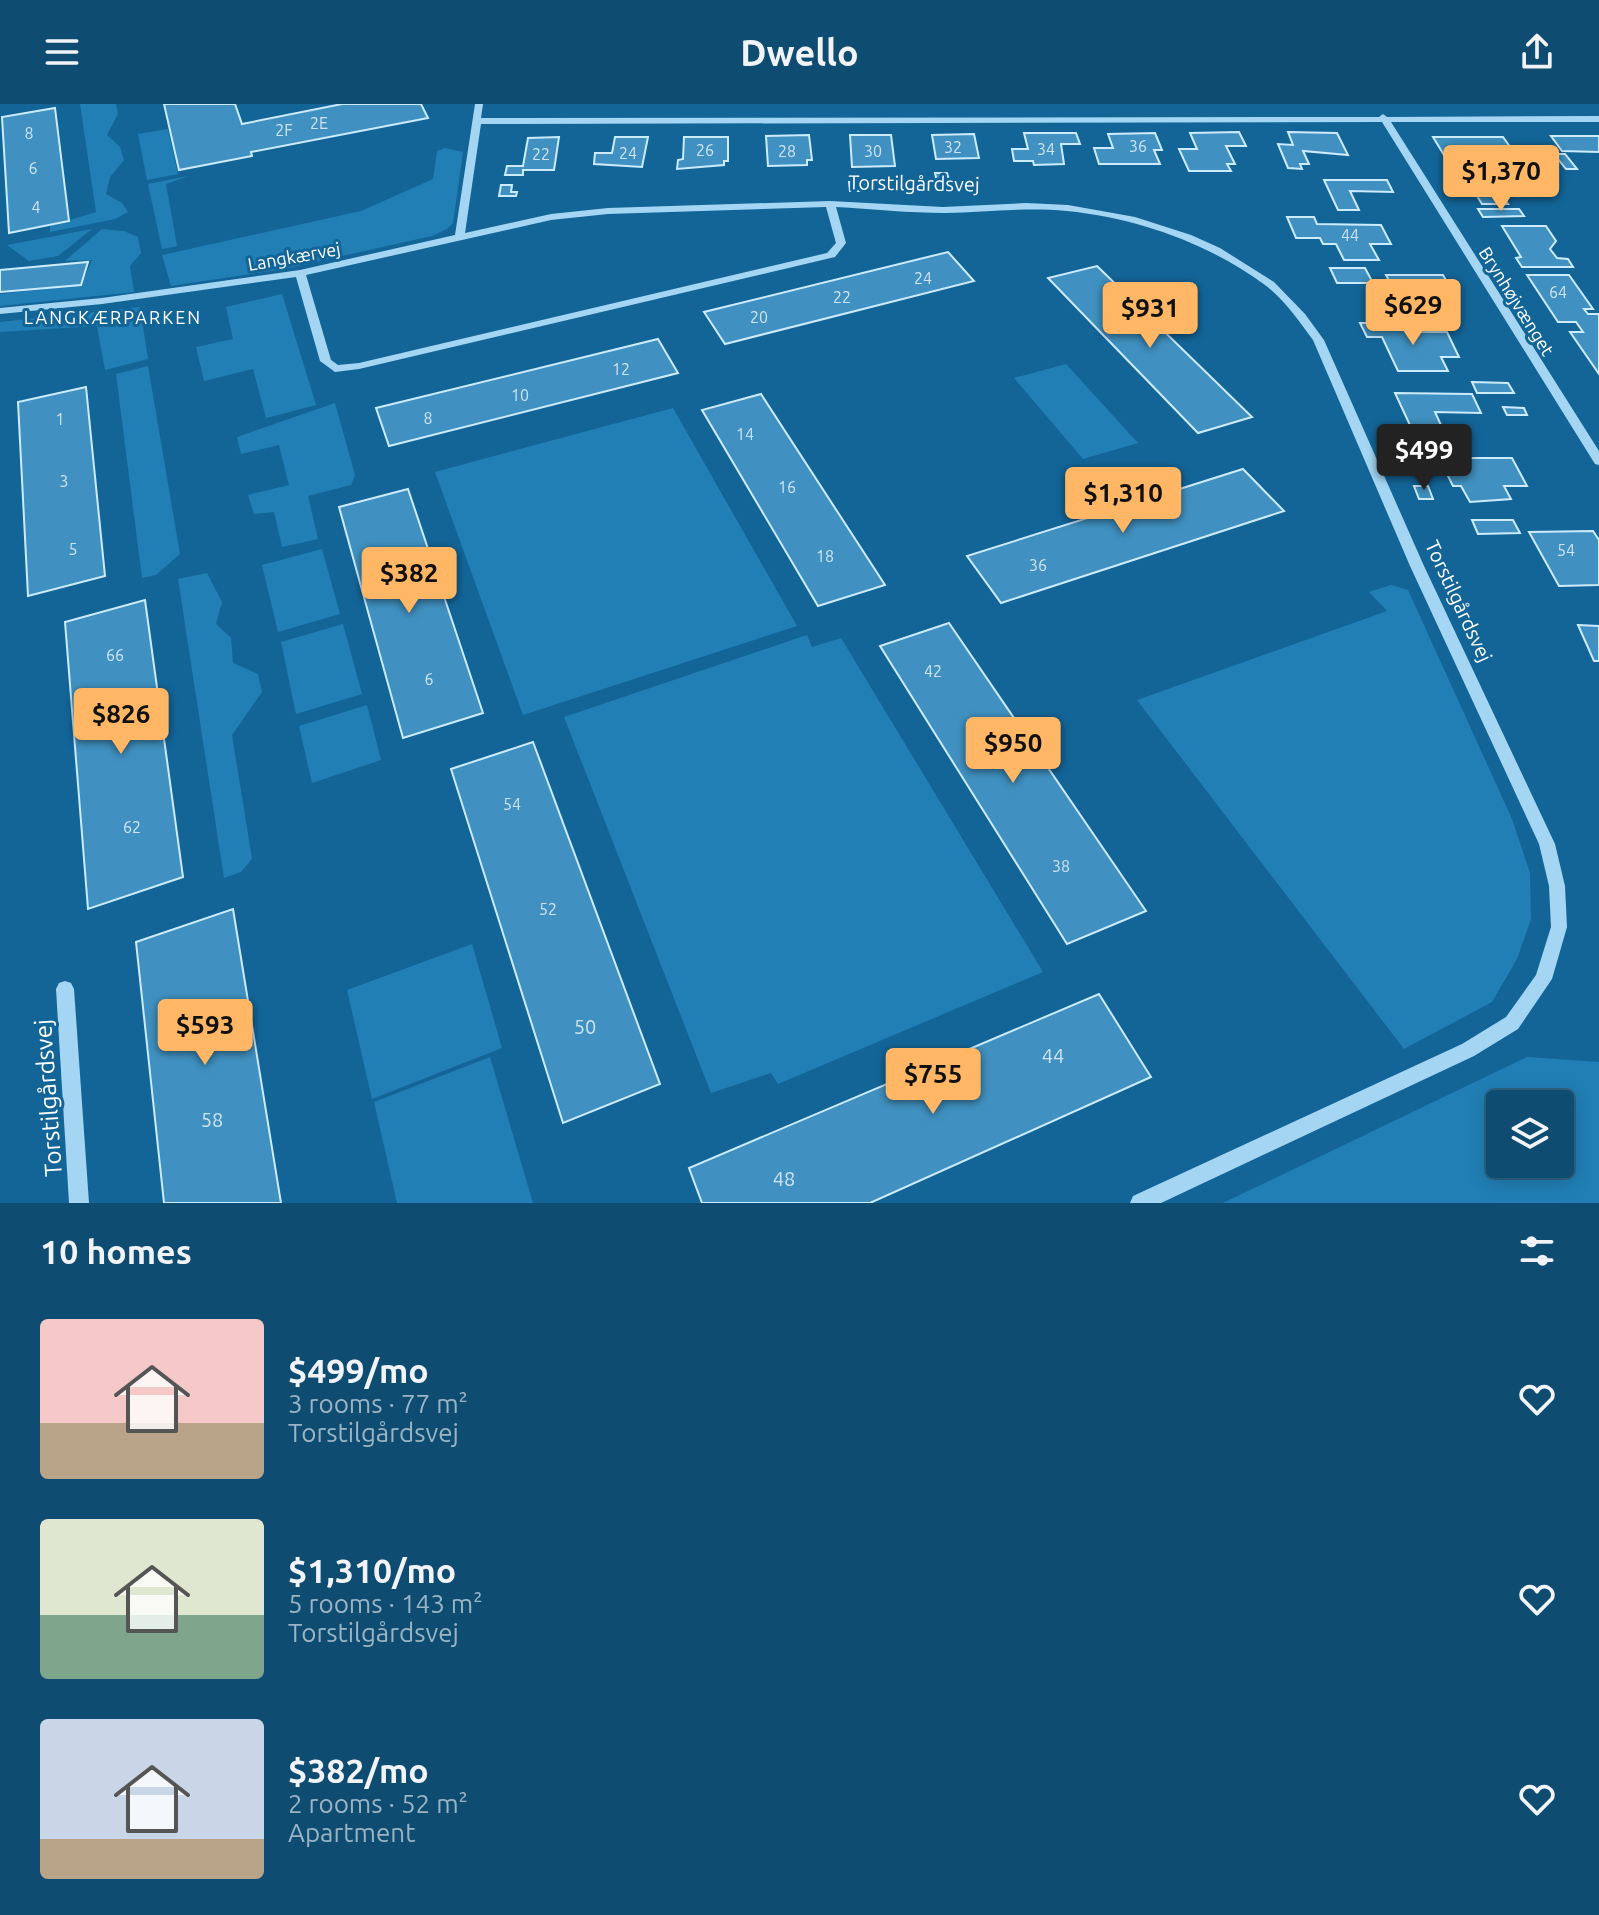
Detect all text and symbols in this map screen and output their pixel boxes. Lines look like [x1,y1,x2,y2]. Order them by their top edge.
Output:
icon: menu [40,30,84,74]
icon: share [1515,30,1559,74]
text: Dwello [740,32,859,73]
house number: 2E [310,114,328,132]
house number: 2F [275,121,293,139]
house number: 8 [24,124,34,142]
house number: 36 [1129,137,1147,155]
house number: 32 [944,138,962,156]
house number: 34 [1037,140,1055,158]
house number: 26 [696,141,714,159]
house number: 28 [778,142,796,160]
house number: 30 [864,142,882,160]
house number: 24 [619,144,637,162]
house number: 22 [532,145,550,163]
pin: $1,370 [1436,145,1566,213]
text: $1,370 [1461,156,1541,185]
house number: 6 [28,159,38,177]
street label: Torstilgårdsvej [848,170,980,196]
house number: 4 [31,198,41,216]
house number: 44 [1341,226,1359,244]
street label: Langkærvej [246,238,342,274]
street label: Brynhøjvænget [1476,243,1558,359]
house number: 24 [914,269,932,287]
pin: $629 [1366,279,1460,347]
pin: $931 [1103,282,1197,350]
house number: 64 [1549,283,1567,301]
house number: 22 [833,288,851,306]
text: $629 [1384,290,1442,319]
text: $931 [1121,293,1179,322]
district label: LANGKÆRPARKEN [24,307,202,327]
house number: 20 [750,308,768,326]
house number: 12 [612,360,630,378]
house number: 10 [511,386,529,404]
house number: 8 [423,409,433,427]
house number: 1 [55,410,65,428]
pin: $499 [1377,424,1471,492]
house number: 14 [736,425,754,443]
text: $499 [1395,435,1453,464]
pin: $1,310 [1058,467,1188,535]
house number: 3 [59,472,69,490]
house number: 16 [778,478,796,496]
text: $1,310 [1083,478,1163,507]
street label: Torstilgårdsvej [1421,537,1497,665]
house number: 5 [68,540,78,558]
house number: 54 [1557,541,1575,559]
pin: $382 [362,547,456,615]
house number: 18 [816,547,834,565]
house number: 36 [1029,556,1047,574]
text: $382 [380,558,438,587]
house number: 66 [106,646,124,664]
house number: 42 [924,662,942,680]
house number: 6 [424,670,434,688]
pin: $826 [74,688,168,756]
text: $826 [92,699,150,728]
pin: $950 [966,717,1060,785]
text: $950 [984,728,1042,757]
house number: 54 [503,795,521,813]
house number: 62 [123,818,141,836]
house number: 38 [1052,857,1070,875]
house number: 52 [539,900,557,918]
pin: $593 [158,999,252,1067]
text: $593 [176,1010,234,1039]
house number: 50 [574,1015,596,1038]
street label: Torstilgårdsvej [29,1018,67,1178]
house number: 44 [1042,1044,1064,1067]
pin: $755 [886,1048,980,1116]
text: $755 [904,1059,962,1088]
map controls [1486,1090,1574,1178]
button: layers [1486,1090,1574,1178]
house number: 58 [201,1108,223,1131]
house number: 48 [773,1167,795,1190]
icon: filters [1515,1229,1559,1273]
text: 10 homes [40,1232,192,1270]
icon: home [104,1351,200,1447]
text: $499/mo [288,1351,429,1389]
icon: heart [1515,1377,1559,1421]
text: 3 rooms · 77 m² [288,1389,468,1418]
text: Torstilgårdsvej [288,1418,459,1447]
icon: home [104,1551,200,1647]
text: $1,310/mo [288,1551,456,1589]
icon: heart [1515,1577,1559,1621]
text: 5 rooms · 143 m² [288,1589,483,1618]
text: Torstilgårdsvej [288,1618,459,1647]
icon: home [104,1751,200,1847]
text: $382/mo [288,1751,429,1789]
icon: heart [1515,1777,1559,1821]
text: 2 rooms · 52 m² [288,1789,468,1818]
text: Apartment [288,1818,415,1847]

